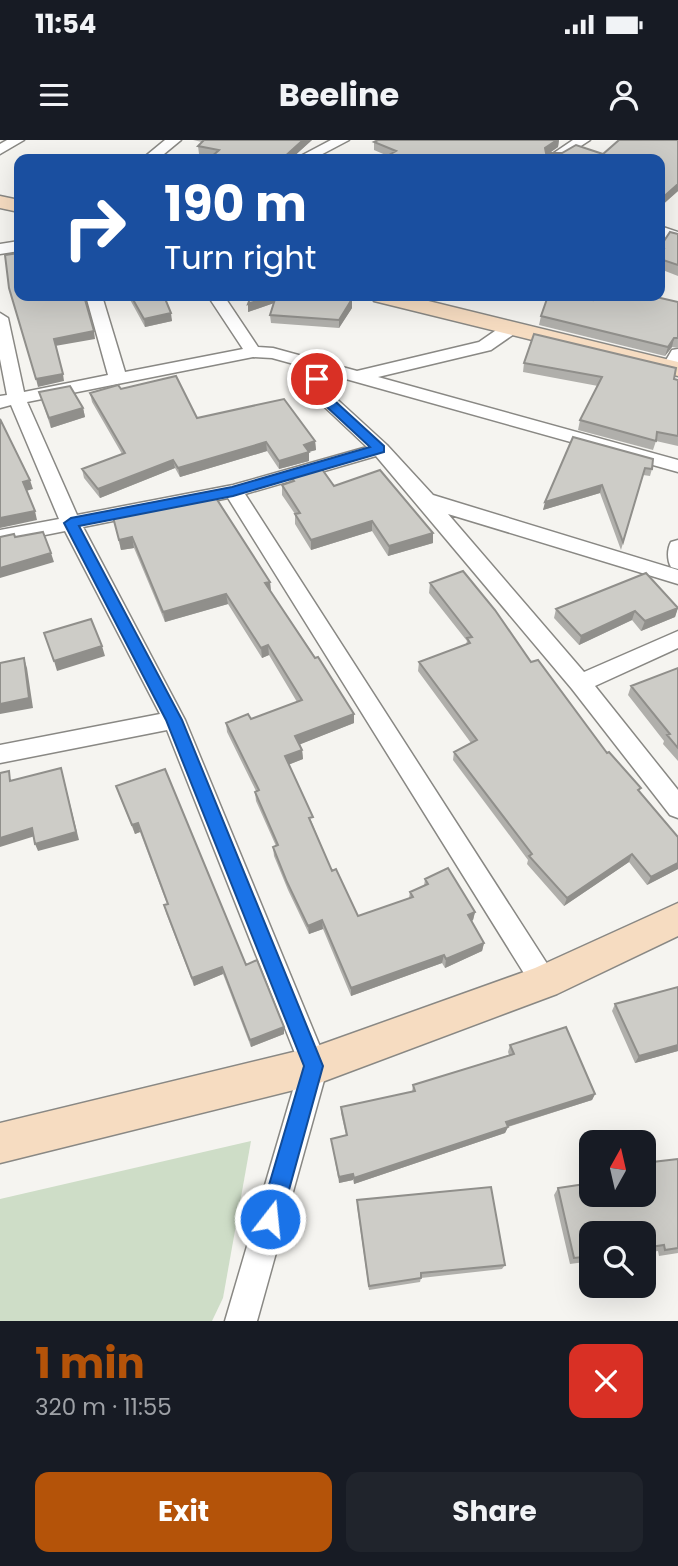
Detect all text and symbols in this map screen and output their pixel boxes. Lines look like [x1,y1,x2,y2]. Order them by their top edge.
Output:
text: 11:54 [35,6,96,42]
text: Beeline [279,72,399,117]
icon: menu [35,76,73,114]
icon: person [605,76,643,114]
text: 190 m [164,170,307,238]
icon: right [49,182,140,273]
text: Turn right [164,235,316,280]
pin [287,349,347,409]
icon: arrive [298,360,336,398]
north arrow [579,1130,656,1208]
map controls [579,1130,656,1298]
position arrow [233,1182,307,1256]
button: search [579,1221,656,1298]
text: 1 min [35,1334,145,1393]
button: close [569,1344,643,1418]
text: 320 m · 11:55 [35,1391,172,1423]
button: Exit [35,1472,332,1552]
button: Share [346,1472,643,1552]

